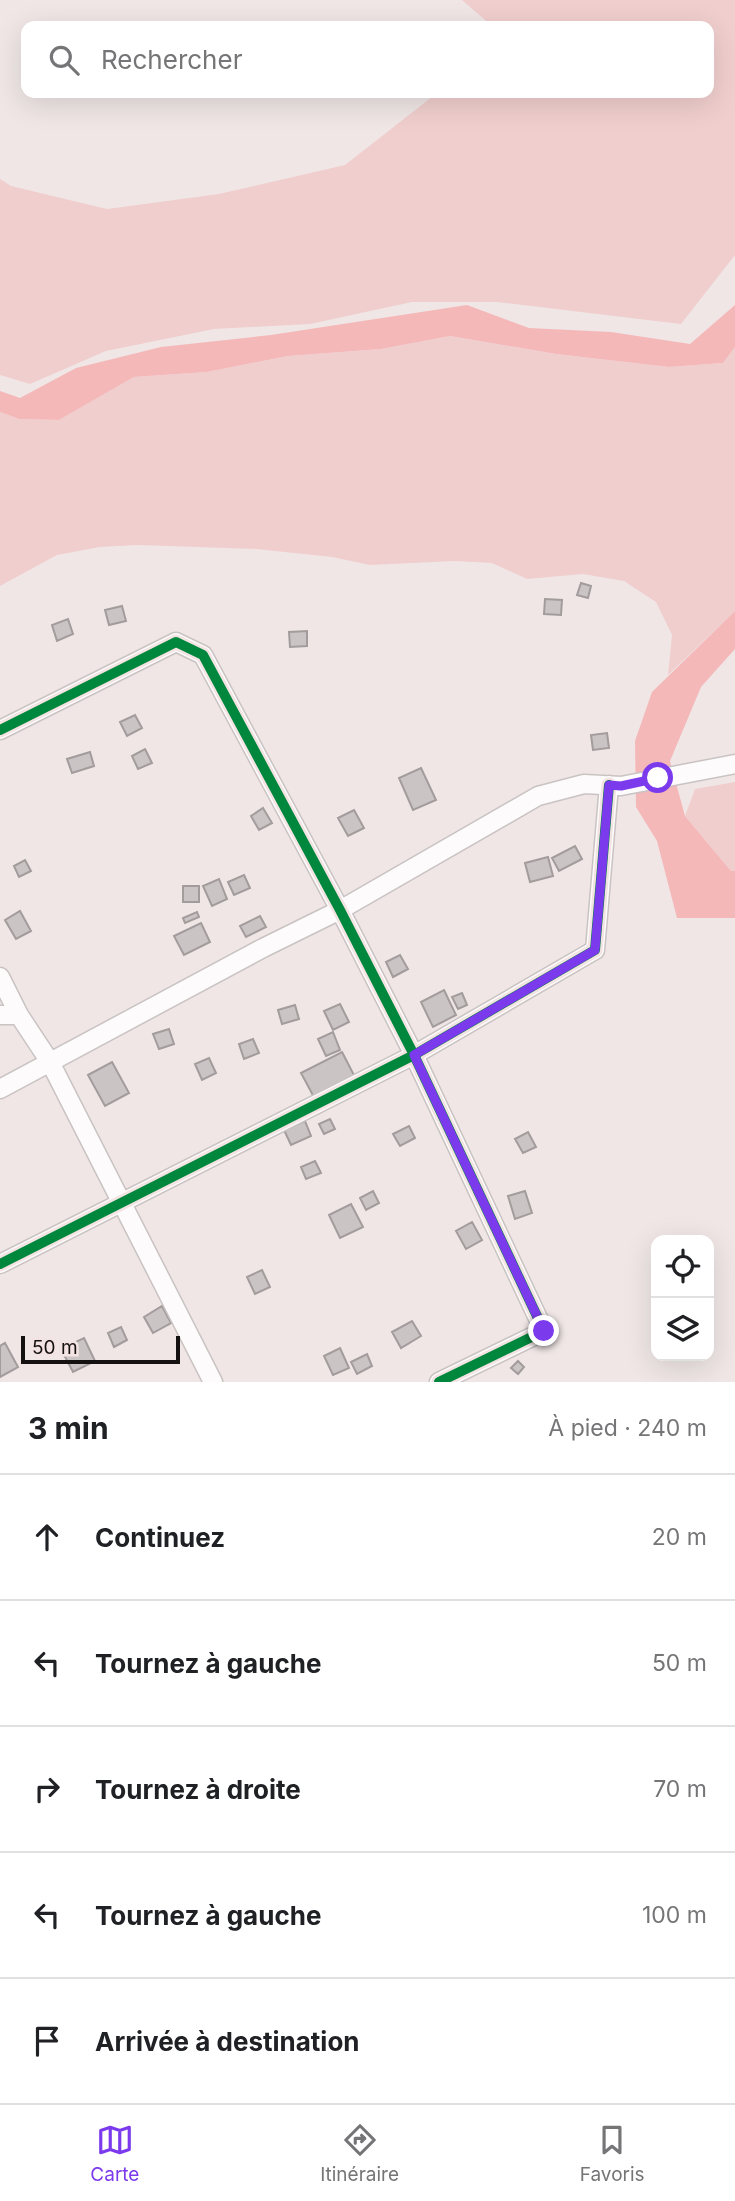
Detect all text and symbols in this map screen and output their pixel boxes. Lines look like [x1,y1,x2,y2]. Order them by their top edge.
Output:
search box [21,21,714,98]
icon: search [45,41,83,79]
text: Rechercher [101,44,242,75]
route start [642,762,673,793]
map controls [651,1235,714,1361]
button: locate [651,1235,714,1298]
button: layers [651,1298,714,1361]
route end [528,1315,559,1346]
scale bar [21,1333,180,1365]
text: 50 m [32,1336,78,1359]
text: 3 min [28,1410,109,1446]
text: À pied · 240 m [548,1414,707,1442]
icon: ahead [28,1518,66,1556]
text: Continuez [95,1522,225,1553]
text: 20 m [652,1523,707,1551]
icon: left [28,1644,66,1682]
text: Tournez à gauche [95,1648,321,1679]
text: 50 m [652,1649,707,1677]
icon: right [28,1770,66,1808]
text: Tournez à droite [95,1774,301,1805]
text: 70 m [653,1775,707,1803]
icon: left [28,1896,66,1934]
text: Tournez à gauche [95,1900,321,1931]
text: 100 m [642,1901,707,1929]
icon: arrive [28,2022,66,2060]
text: Arrivée à destination [95,2026,360,2057]
tab: Carte [90,2121,139,2186]
tab: Itinéraire [320,2121,399,2186]
tab: Favoris [580,2121,645,2186]

